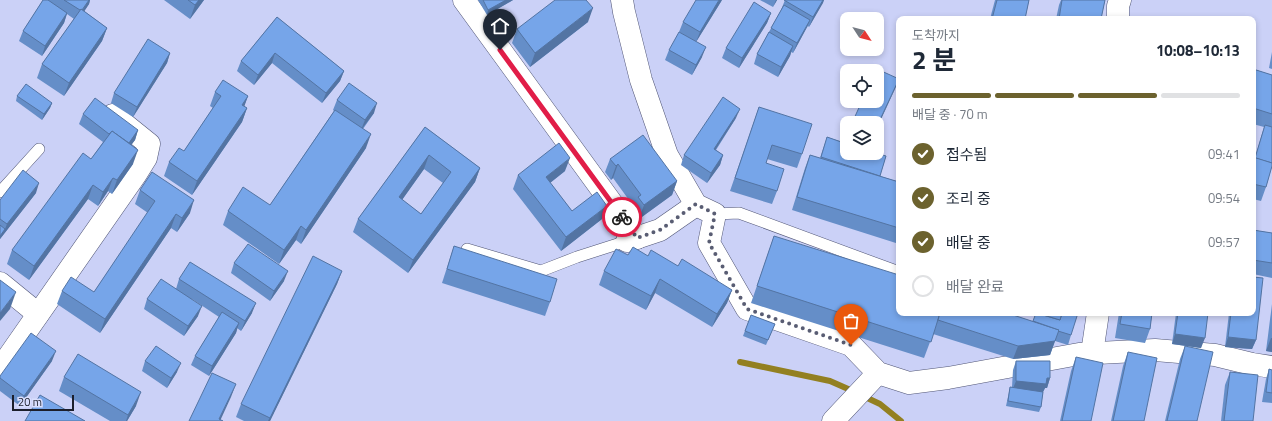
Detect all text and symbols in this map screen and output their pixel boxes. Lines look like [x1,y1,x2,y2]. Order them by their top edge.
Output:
pin [483,9,517,50]
north arrow [840,12,884,56]
map controls [840,12,884,160]
icon: home [489,15,511,37]
text: 도착까지 [912,25,960,45]
text: 10:08–10:13 [1156,39,1240,62]
text: 2 분 [912,40,956,79]
button: locate [840,64,884,108]
text: 배달 중 · 70 m [912,104,988,124]
button: layers [840,116,884,160]
icon: check [912,143,934,165]
text: 접수됨 [946,143,987,166]
text: 09:41 [1208,144,1240,164]
icon: check [912,187,934,209]
text: 조리 중 [946,187,991,210]
text: 09:54 [1208,188,1240,208]
courier [602,197,642,237]
icon: bike [611,206,633,228]
icon: check [912,231,934,253]
text: 배달 중 [946,231,991,254]
text: 09:57 [1208,232,1240,252]
text: 배달 완료 [946,275,1005,298]
pin [834,304,868,345]
icon: bag [840,310,862,332]
scale bar [12,393,74,412]
text: 20 m [18,394,42,410]

